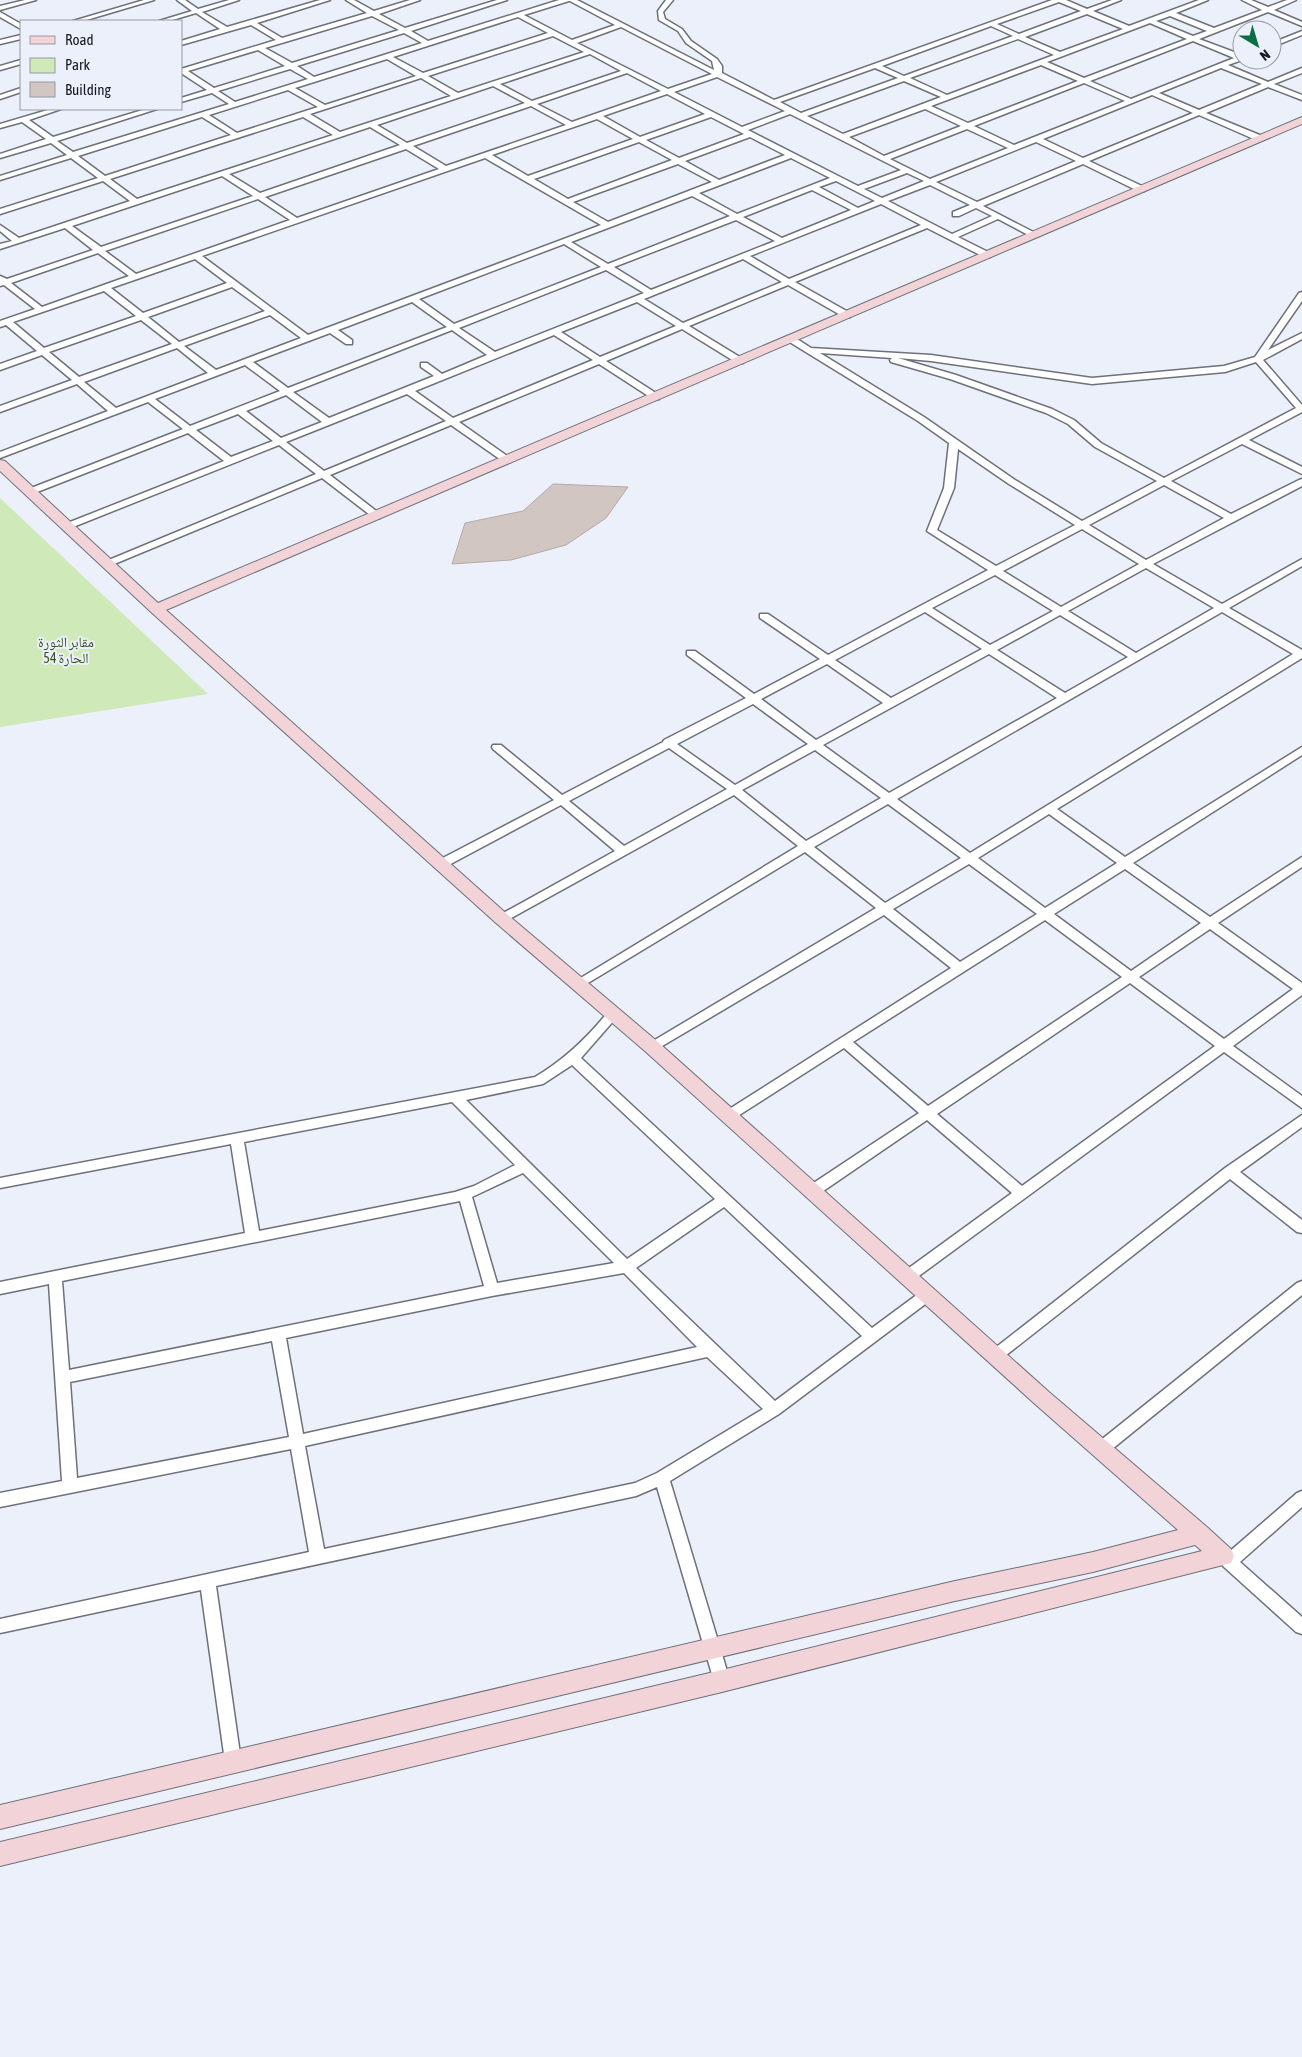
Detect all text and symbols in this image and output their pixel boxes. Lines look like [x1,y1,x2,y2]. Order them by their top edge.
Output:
legend [20,20,182,110]
north arrow [1232,20,1282,70]
text: Road [65,31,94,48]
text: N [1257,46,1273,64]
text: Park [65,56,90,73]
text: Building [65,81,111,98]
park label: مقابر الثورة الحارة 54 [38,634,94,667]

